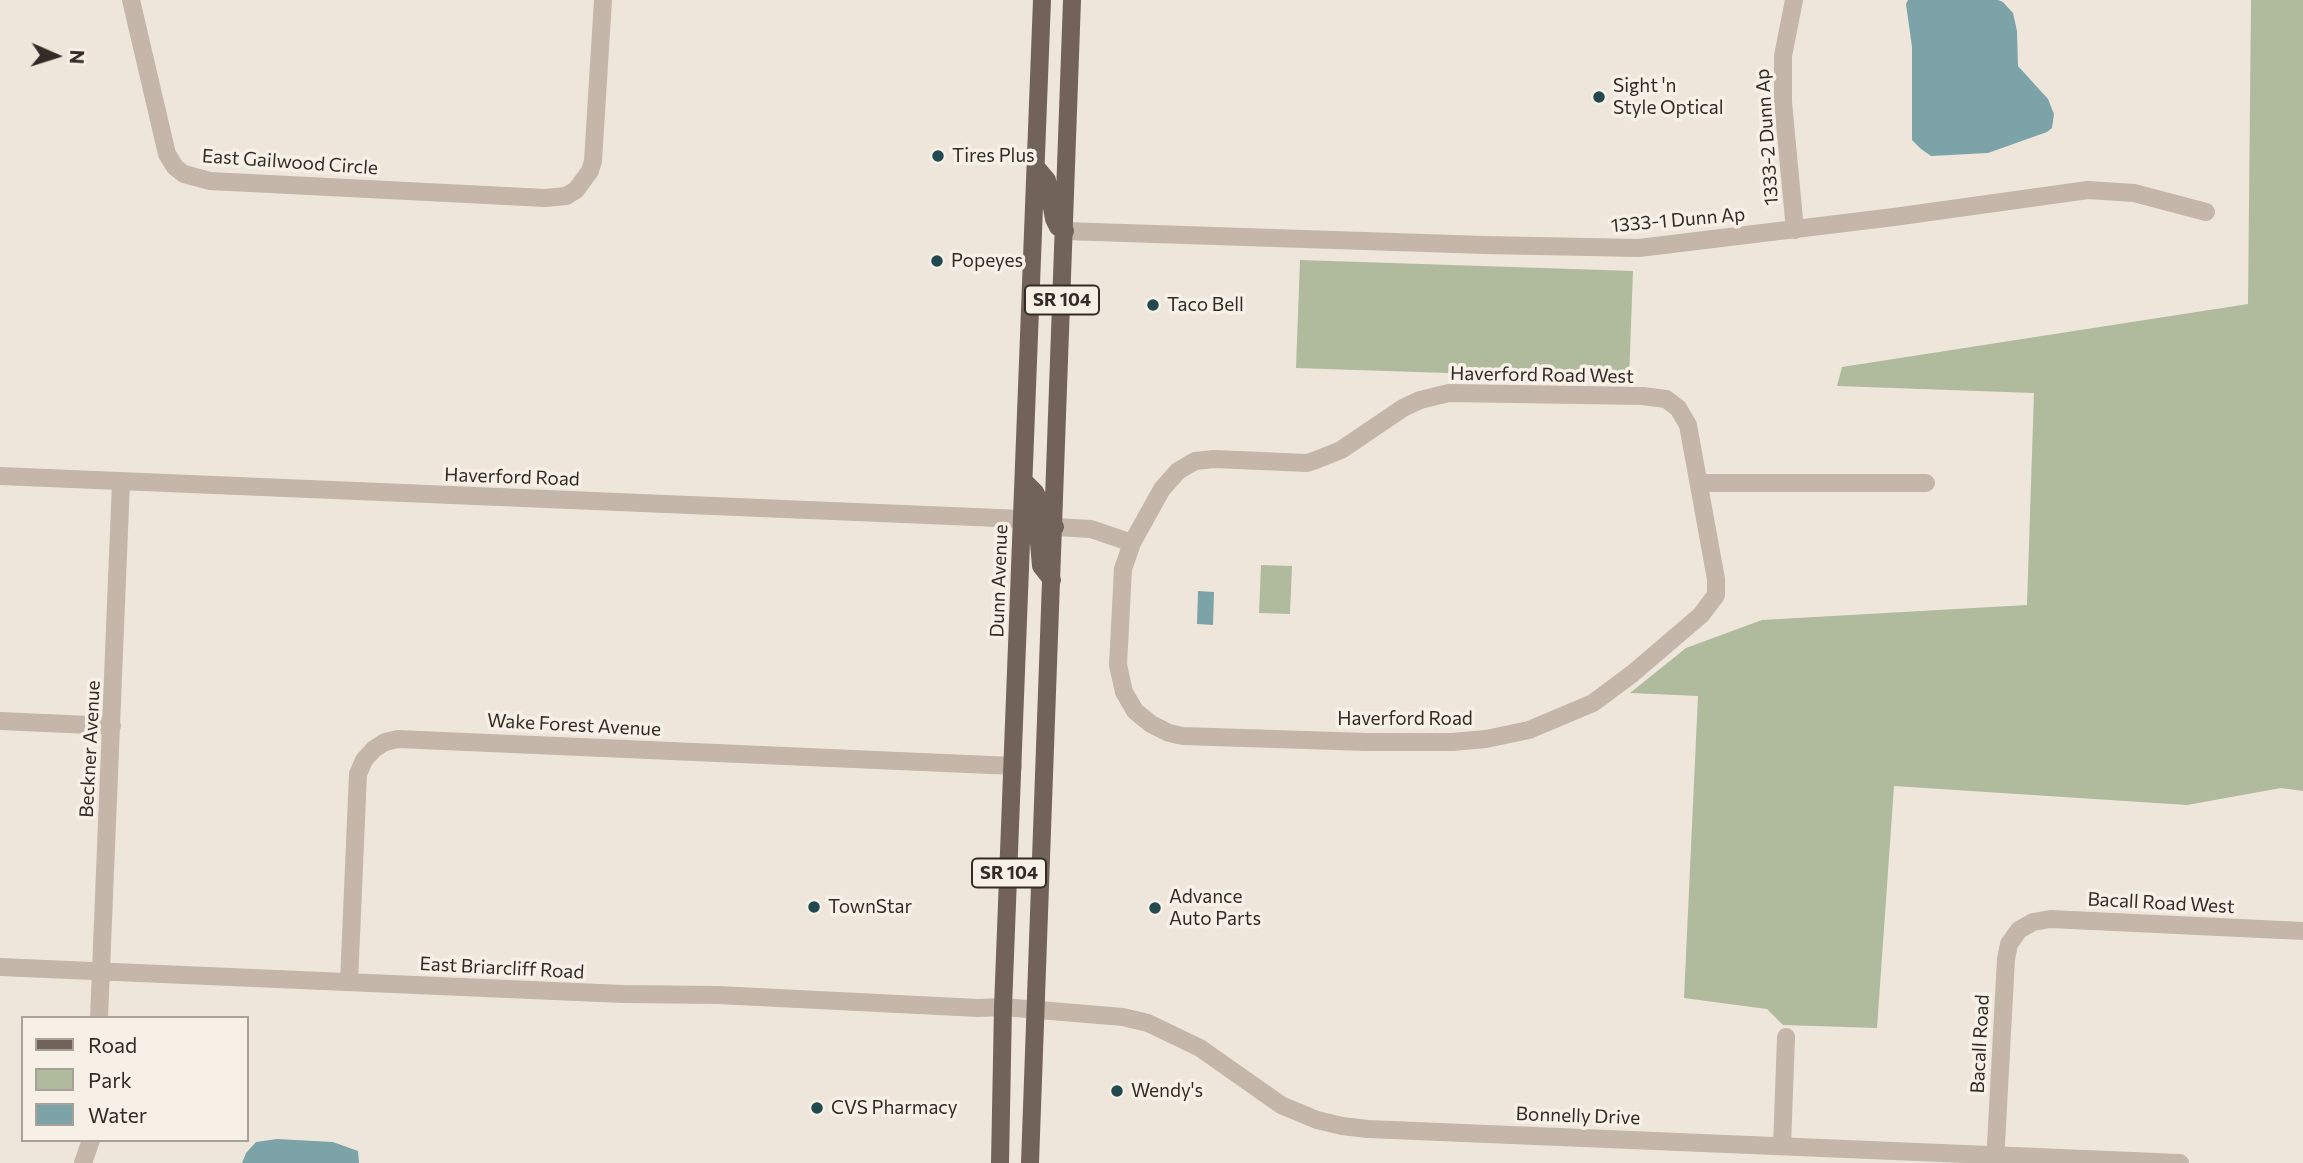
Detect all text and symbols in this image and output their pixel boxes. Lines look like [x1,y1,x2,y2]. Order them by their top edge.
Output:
north arrow [21,21,91,91]
text: N [66,49,89,65]
street label: 1333-2 Dunn Ap [1751,68,1783,206]
place label: Sight 'n Style Optical [1613,75,1724,119]
marker: Sight 'n Style Optical [1591,89,1607,105]
street label: East Gailwood Circle [201,144,379,180]
place label: Tires Plus [952,145,1035,167]
marker: Tires Plus [930,148,946,164]
street label: 1333-1 Dunn Ap [1610,203,1746,237]
place label: Popeyes [951,250,1023,272]
marker: Popeyes [929,253,945,269]
road number: SR 104 [1025,286,1099,314]
place label: Taco Bell [1167,294,1244,316]
marker: Taco Bell [1145,297,1161,313]
street label: Haverford Road West [1450,362,1634,388]
street label: Haverford Road [444,463,580,491]
street label: Dunn Avenue [986,524,1012,638]
street label: Beckner Avenue [75,680,105,818]
street label: Haverford Road [1337,708,1473,730]
street label: Wake Forest Avenue [486,709,662,741]
road number: SR 104 [972,858,1046,888]
place label: Advance Auto Parts [1169,886,1261,930]
street label: Bacall Road West [2087,888,2235,918]
place label: TownStar [828,896,912,918]
marker: TownStar [806,899,822,915]
marker: Advance Auto Parts [1147,900,1163,916]
street label: East Briarcliff Road [419,952,585,984]
street label: Bacall Road [1966,994,1994,1094]
legend [21,1016,248,1142]
text: Road [88,1032,137,1057]
text: Park [88,1067,132,1092]
place label: Wendy's [1131,1080,1203,1102]
marker: Wendy's [1109,1083,1125,1099]
place label: CVS Pharmacy [831,1097,958,1119]
marker: CVS Pharmacy [809,1100,825,1116]
text: Water [88,1102,147,1127]
street label: Bonnelly Drive [1515,1102,1641,1130]

